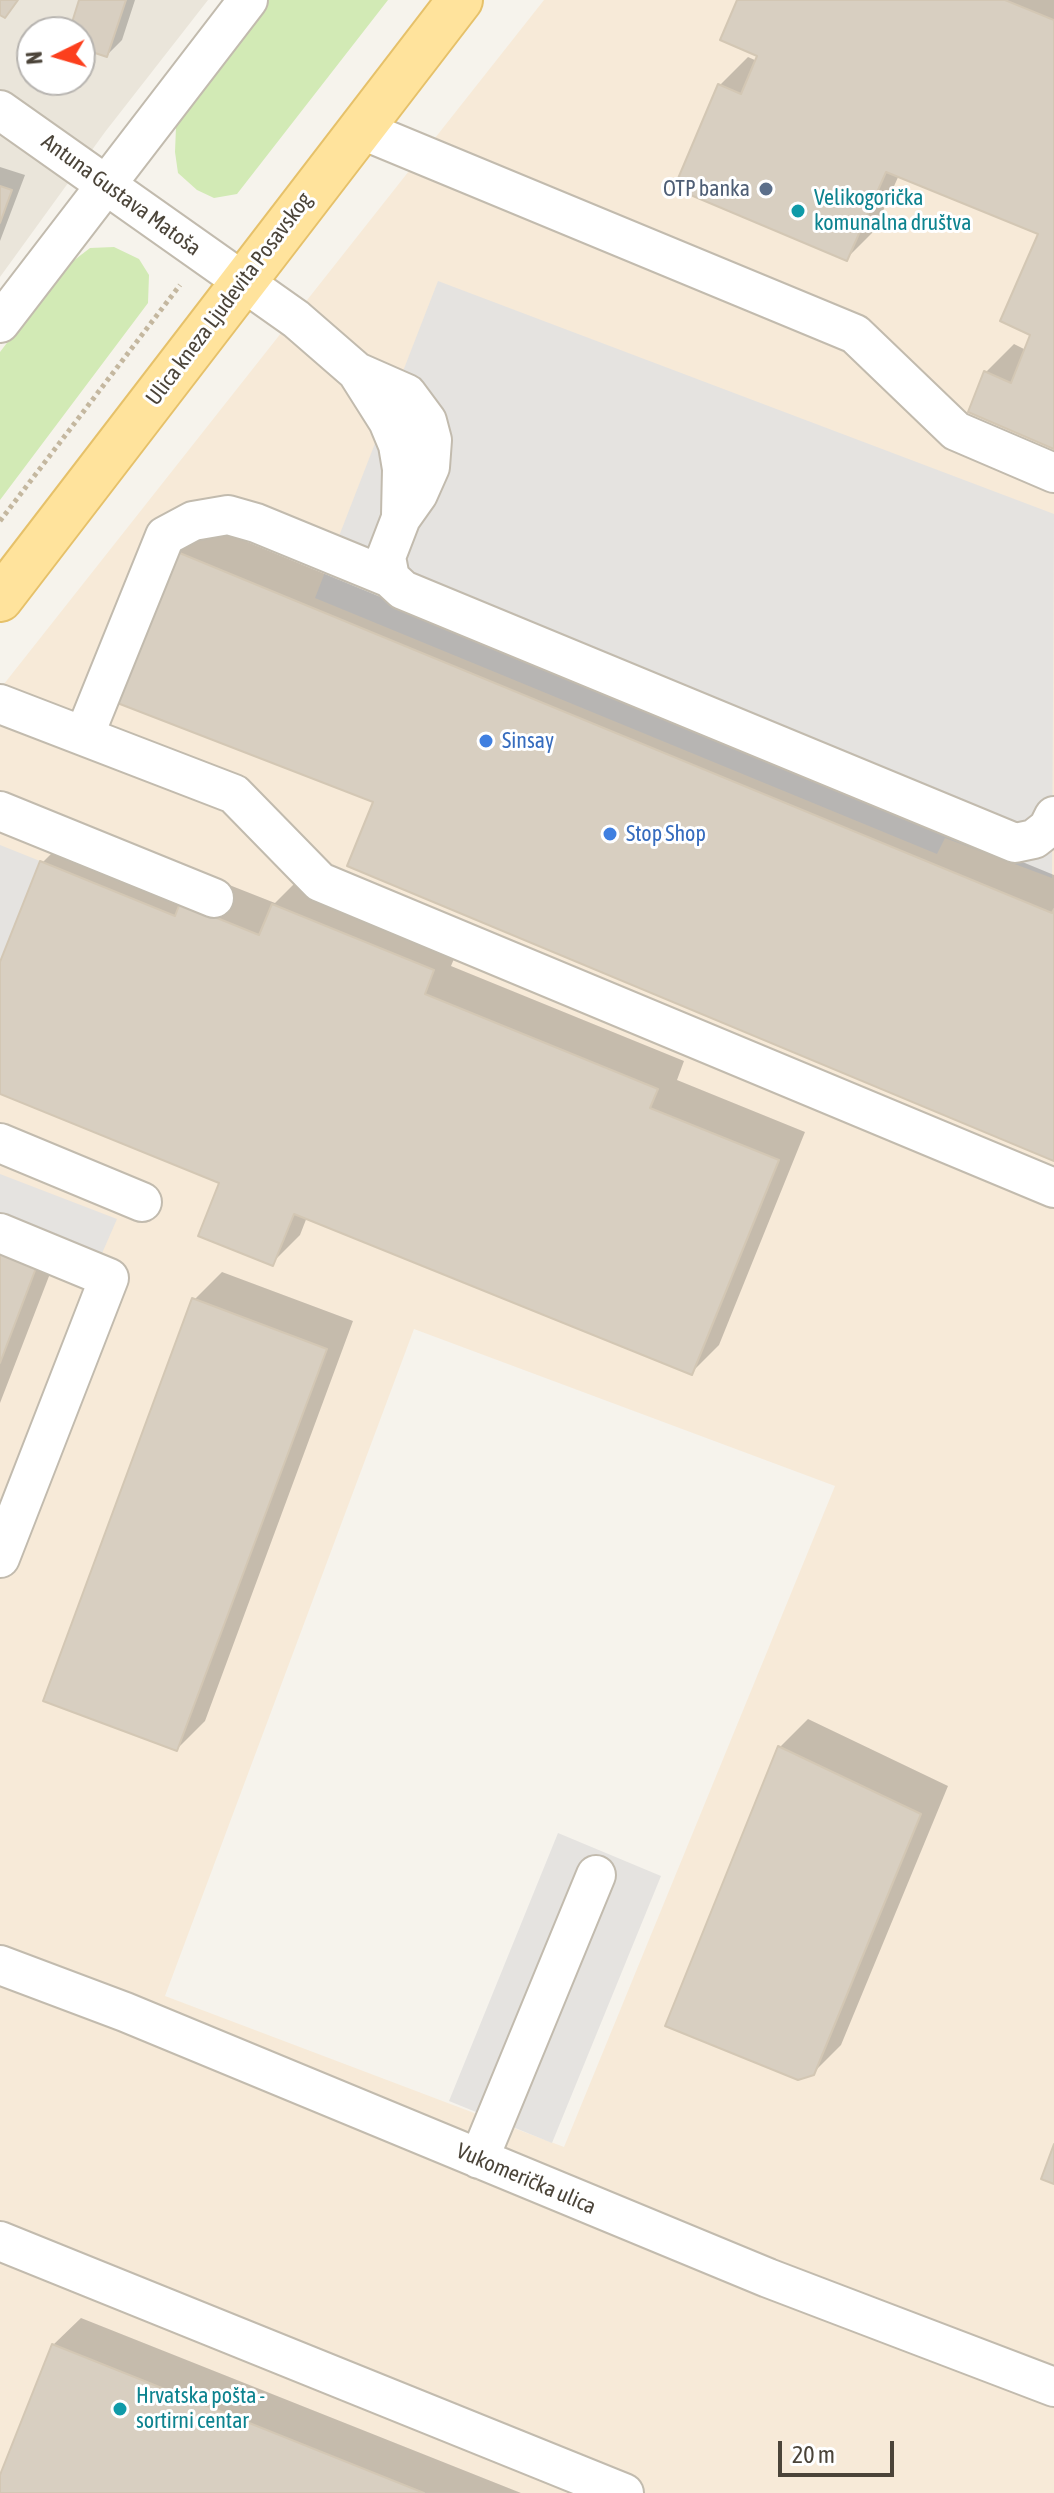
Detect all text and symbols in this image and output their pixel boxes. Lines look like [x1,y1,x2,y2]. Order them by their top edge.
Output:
north arrow [16,16,96,96]
text: N [21,50,48,66]
street label: Antuna Gustava Matoša [36,128,206,262]
place label: OTP banka [663,176,750,202]
marker: OTP banka [757,180,775,198]
place label: Velikogorička komunalna društva [814,185,971,236]
street label: Ulica kneza Ljudevita Posavskog [140,187,318,411]
marker: Velikogorička komunalna društva [789,202,807,220]
place label: Sinsay [502,728,554,754]
marker: Sinsay [477,732,495,750]
place label: Stop Shop [626,821,706,847]
marker: Stop Shop [601,825,619,843]
street label: Vukomerička ulica [452,2138,600,2220]
place label: Hrvatska pošta - sortirni centar [136,2383,265,2434]
marker: Hrvatska pošta - sortirni centar [111,2400,129,2418]
scale bar [782,2425,898,2475]
text: 20 m [792,2441,835,2468]

